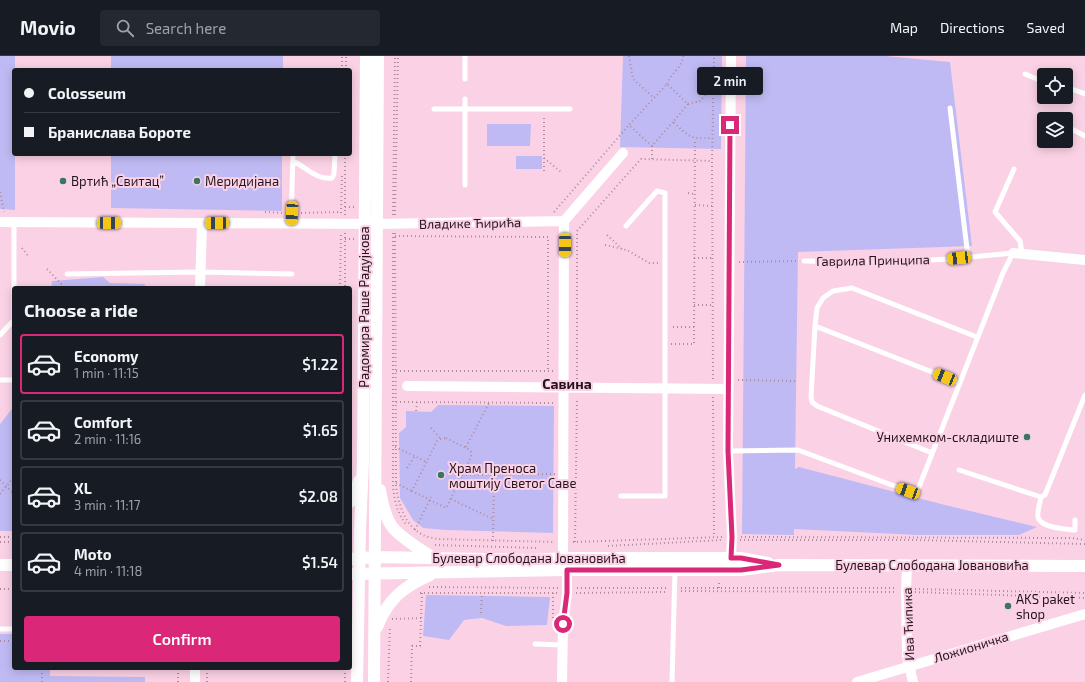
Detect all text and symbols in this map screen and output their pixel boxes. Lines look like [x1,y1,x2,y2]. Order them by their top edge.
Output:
search box [100,10,380,46]
text: Movio [20,16,76,39]
icon: search [114,17,136,39]
text: Search here [146,19,226,37]
text: Map [890,19,918,36]
text: Directions [940,19,1005,36]
text: Saved [1027,19,1065,36]
callout: 2 min [697,67,763,95]
map controls [1037,68,1073,148]
button: locate [1037,68,1073,104]
text: 2 min [714,73,746,89]
text: Colosseum [48,84,126,102]
button: layers [1037,112,1073,148]
route end [721,116,739,134]
text: Бранислава Бороте [48,123,191,141]
place label: Вртић „Свитац” [71,173,164,189]
place label: Меридијана [205,173,279,189]
marker: Вртић „Свитац” [58,176,68,186]
marker: Меридијана [192,176,202,186]
car [285,201,299,225]
street label: Владике Ћирића [419,214,521,232]
car [97,217,121,229]
car [205,217,229,229]
street label: Радомира Раше Радујкова [356,226,372,388]
car [559,233,571,257]
street label: Гаврила Принципа [816,251,930,269]
car [946,251,972,265]
text: Choose a ride [24,299,138,321]
icon: car [26,346,62,382]
text: Economy [74,347,139,365]
text: $1.22 [302,355,338,373]
text: 1 min · 11:15 [74,365,139,381]
car [932,367,958,387]
district label: Савина [542,375,592,392]
icon: car [26,412,62,448]
text: Comfort [74,413,132,431]
text: $1.65 [303,421,338,439]
place label: Унихемком-складиште [877,429,1019,445]
text: 2 min · 11:16 [74,431,141,447]
marker: Унихемком-складиште [1022,432,1032,442]
place label: Храм Преноса моштију Светог Саве [449,460,576,491]
marker: Храм Преноса моштију Светог Саве [436,470,446,480]
icon: car [26,478,62,514]
text: XL [74,479,92,497]
car [895,481,921,501]
text: $2.08 [299,487,338,505]
text: 3 min · 11:17 [74,497,140,513]
icon: car [26,544,62,580]
text: Moto [74,545,112,563]
street label: Булевар Слободана Јовановића [432,550,626,566]
text: $1.54 [302,553,338,571]
street label: Булевар Слободана Јовановића [835,557,1029,573]
text: 4 min · 11:18 [74,563,142,579]
street label: Ива Ћипика [899,587,917,661]
place label: AKS paket shop [1016,591,1075,622]
marker: AKS paket shop [1003,601,1013,611]
route start [554,615,572,633]
button: Confirm [24,616,340,662]
street label: Ложионичка [932,628,1010,666]

